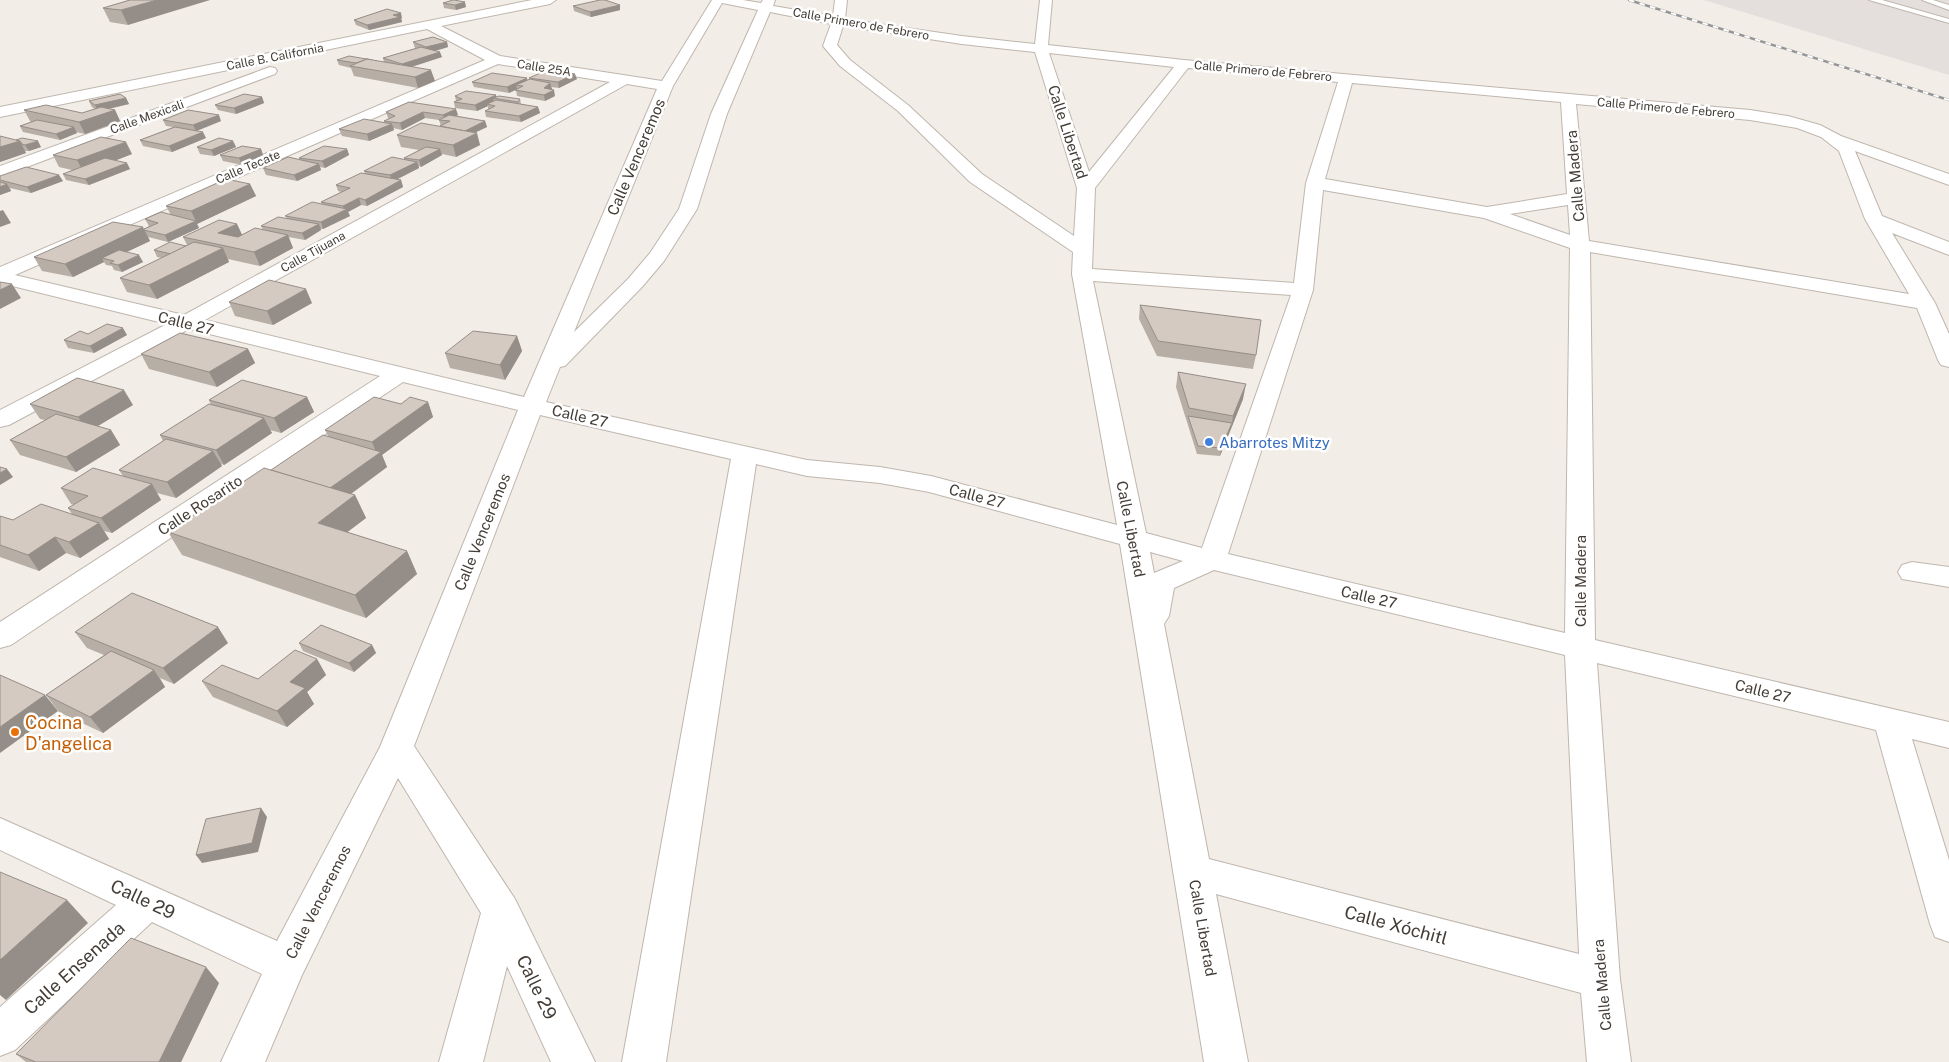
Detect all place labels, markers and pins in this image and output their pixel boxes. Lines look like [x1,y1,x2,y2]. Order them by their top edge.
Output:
place label: Abarrotes Mitzy [1219,434,1330,451]
marker: Abarrotes Mitzy [1203,436,1215,448]
place label: Cocina D'angelica [25,712,112,754]
marker: Cocina D'angelica [9,726,21,738]

